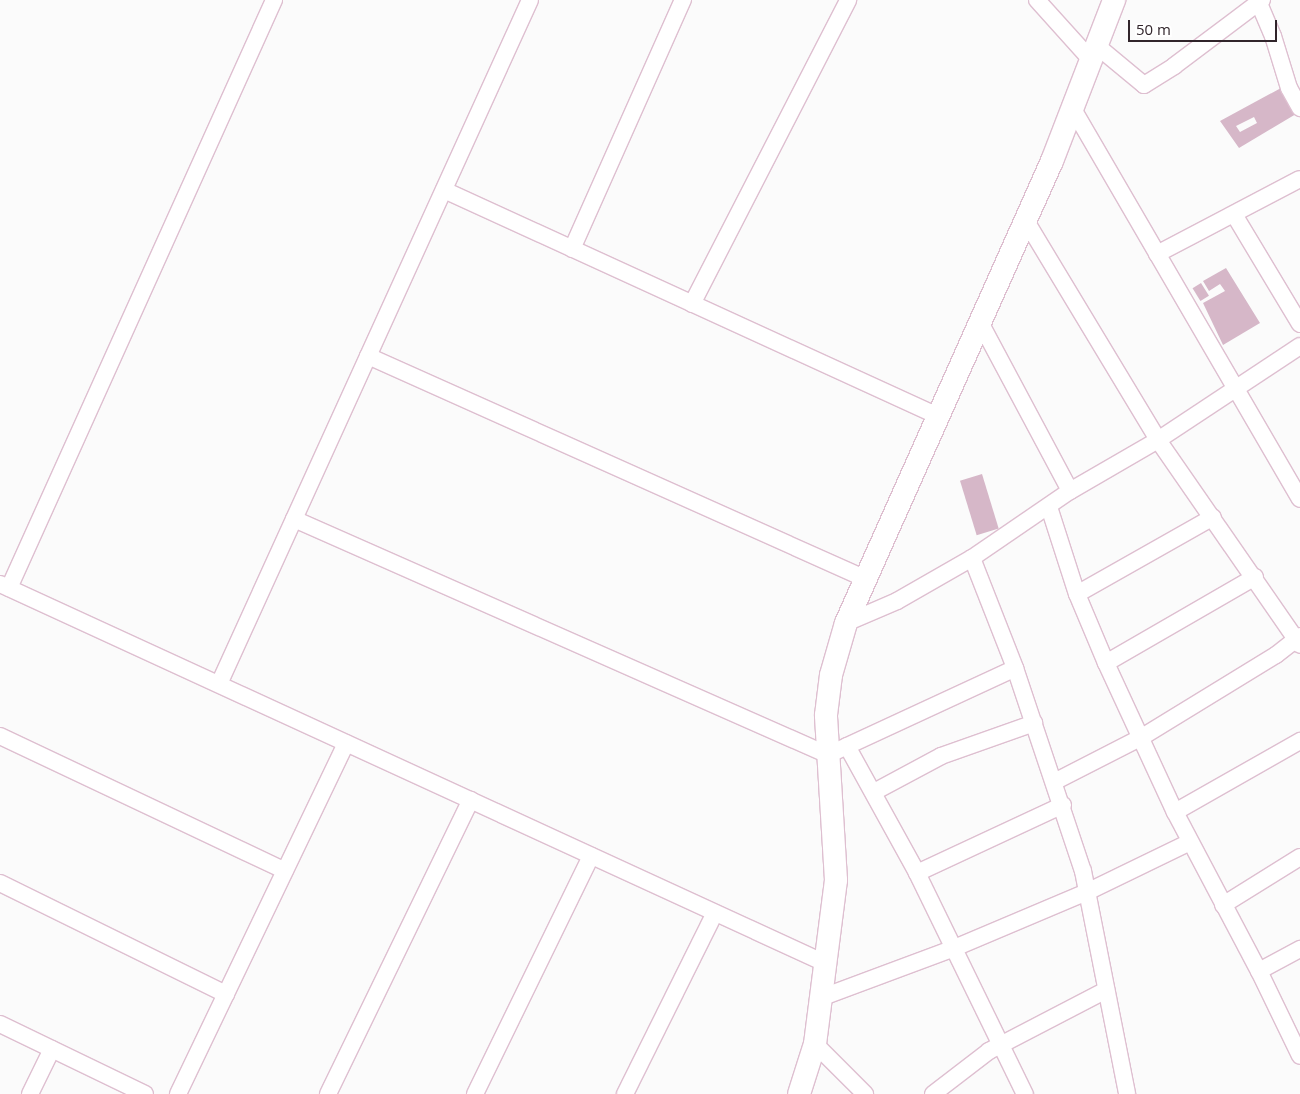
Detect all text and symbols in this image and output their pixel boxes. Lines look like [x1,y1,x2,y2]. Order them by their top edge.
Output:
scale bar [1130,10,1279,42]
text: 50 m [1136,19,1171,39]

